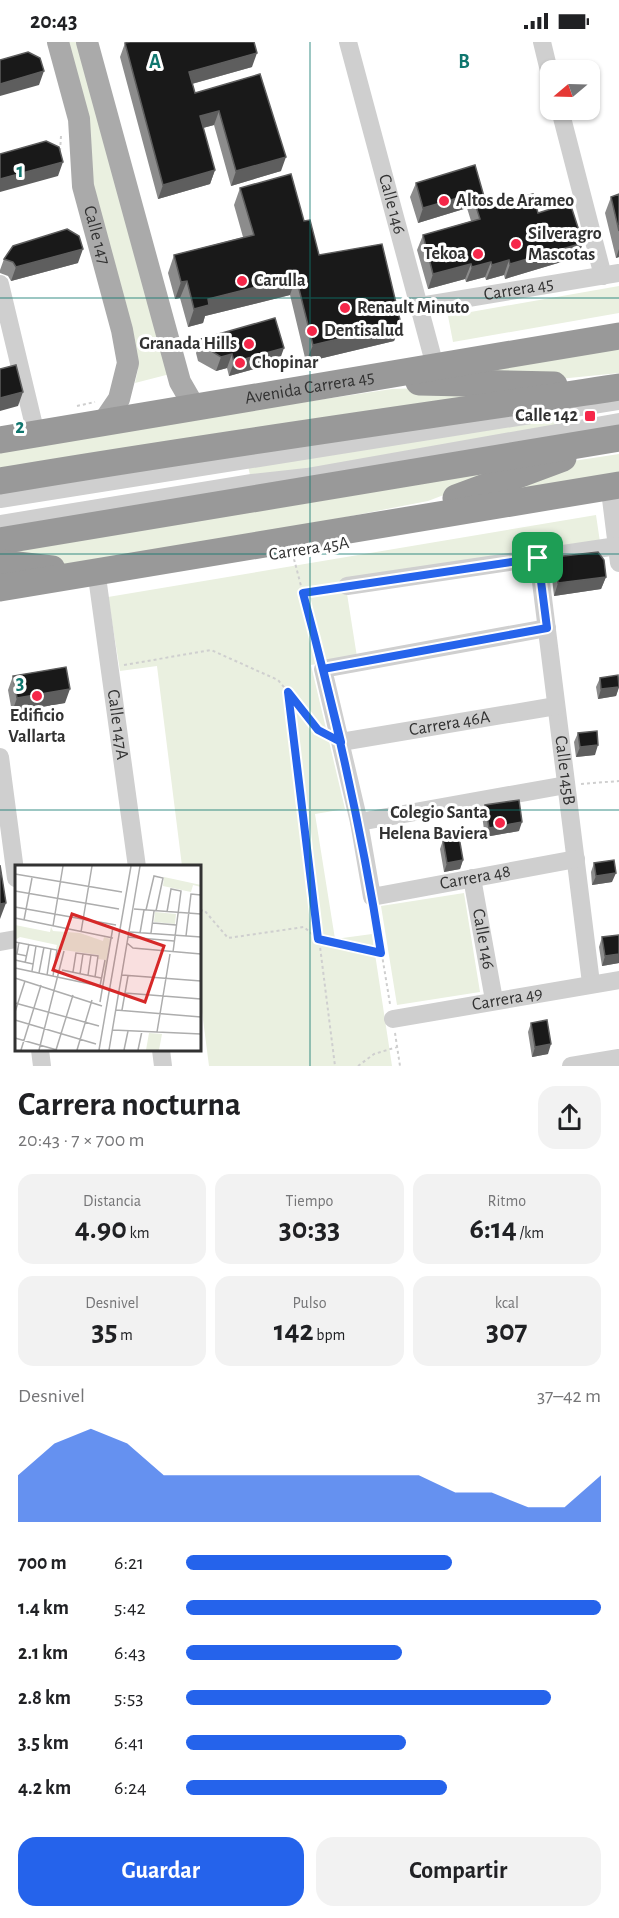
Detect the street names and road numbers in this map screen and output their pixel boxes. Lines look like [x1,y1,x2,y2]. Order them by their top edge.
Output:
street label: Calle 146 [375,172,408,236]
street label: Calle 147 [80,204,113,267]
street label: Carrera 45 [482,275,555,304]
street label: Avenida Carrera 45 [244,368,376,408]
street label: Carrera 45A [268,534,351,564]
street label: Calle 147A [104,688,131,762]
street label: Carrera 46A [408,708,492,739]
street label: Calle 145B [551,735,578,806]
street label: Carrera 48 [438,862,512,893]
street label: Calle 146 [469,907,497,971]
street label: Carrera 49 [471,984,544,1014]

